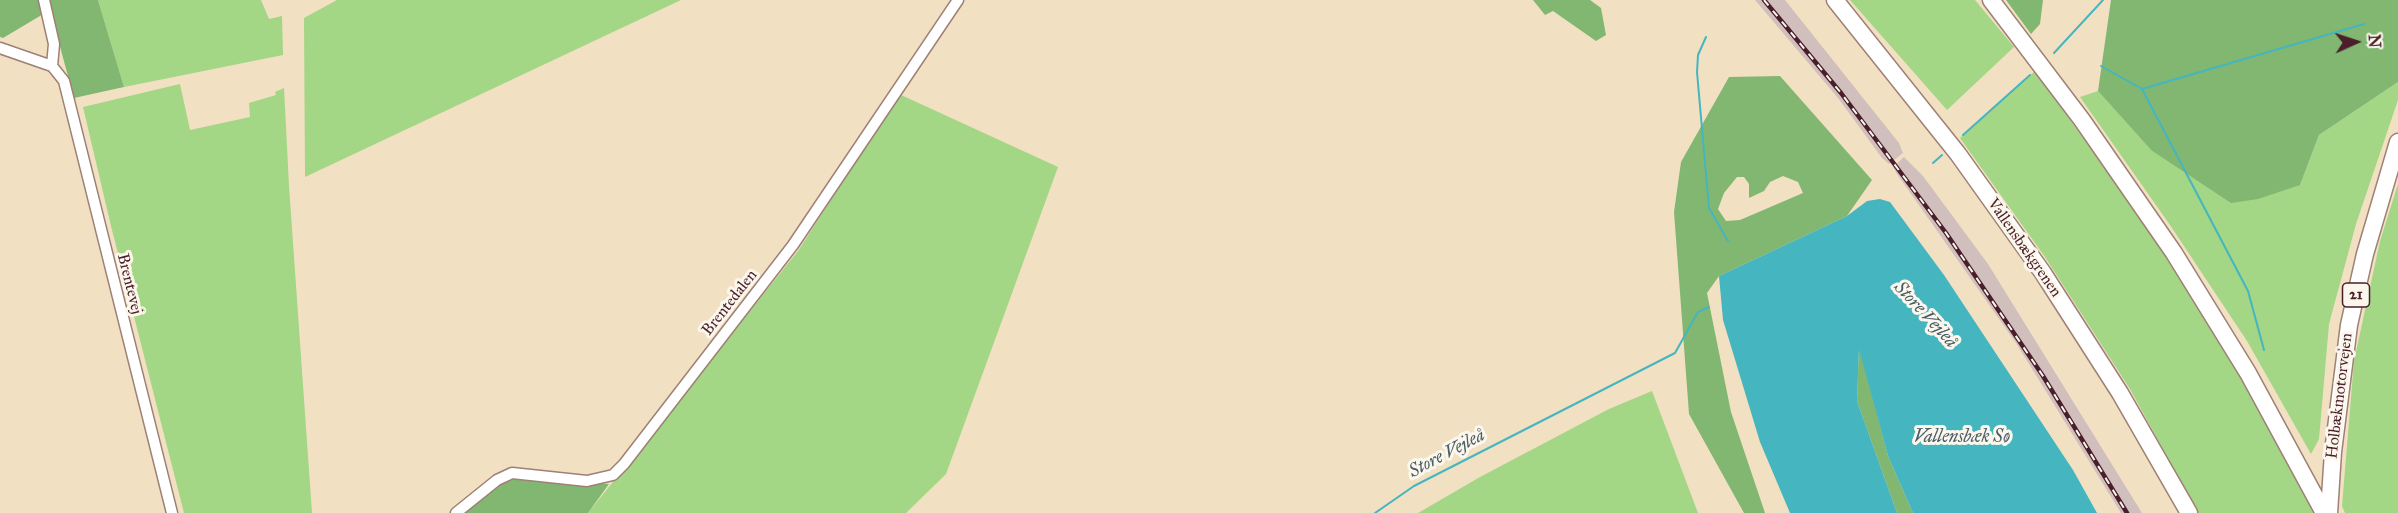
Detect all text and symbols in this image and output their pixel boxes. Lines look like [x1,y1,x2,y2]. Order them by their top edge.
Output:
north arrow [2326,12,2386,72]
text: N [2365,34,2384,48]
street label: Vallensbækgrenen [1983,195,2065,301]
street label: Brentevej [112,252,146,316]
street label: Brentedalen [698,266,762,340]
water label: Store Vejleå [1889,277,1961,353]
road number: 21 [2342,283,2370,307]
street label: Holbækmotorvejen [2323,332,2357,460]
water label: Store Vejleå [1405,425,1489,483]
water label: Vallensbæk Sø [1914,427,2010,449]

